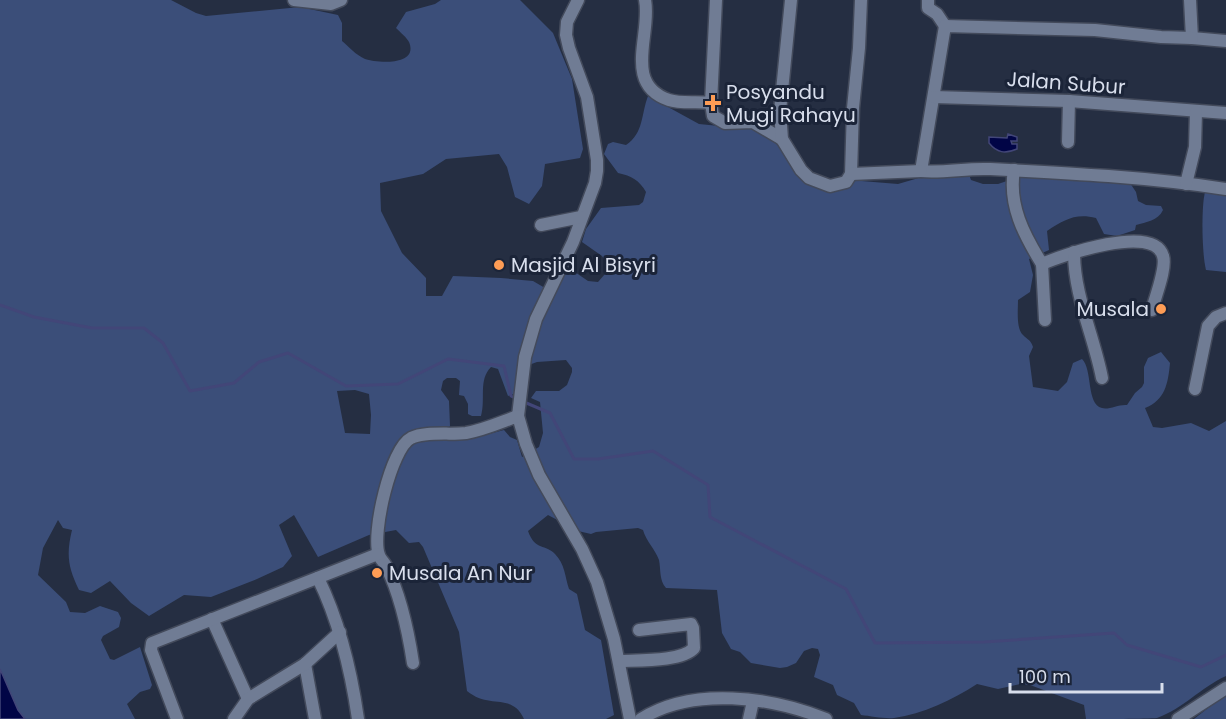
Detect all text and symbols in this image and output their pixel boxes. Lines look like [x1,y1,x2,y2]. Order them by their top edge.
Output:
street label: Jalan Subur [1006,65,1126,101]
place label: Posyandu Mugi Rahayu [726,78,856,129]
marker: Posyandu Mugi Rahayu [704,94,722,112]
place label: Masjid Al Bisyri [511,251,656,279]
marker: Masjid Al Bisyri [492,258,506,272]
place label: Musala [1077,295,1149,323]
marker: Musala [1154,302,1168,316]
place label: Musala An Nur [389,559,533,587]
marker: Musala An Nur [370,566,384,580]
scale bar [1010,656,1162,694]
text: 100 m [1019,664,1071,689]

